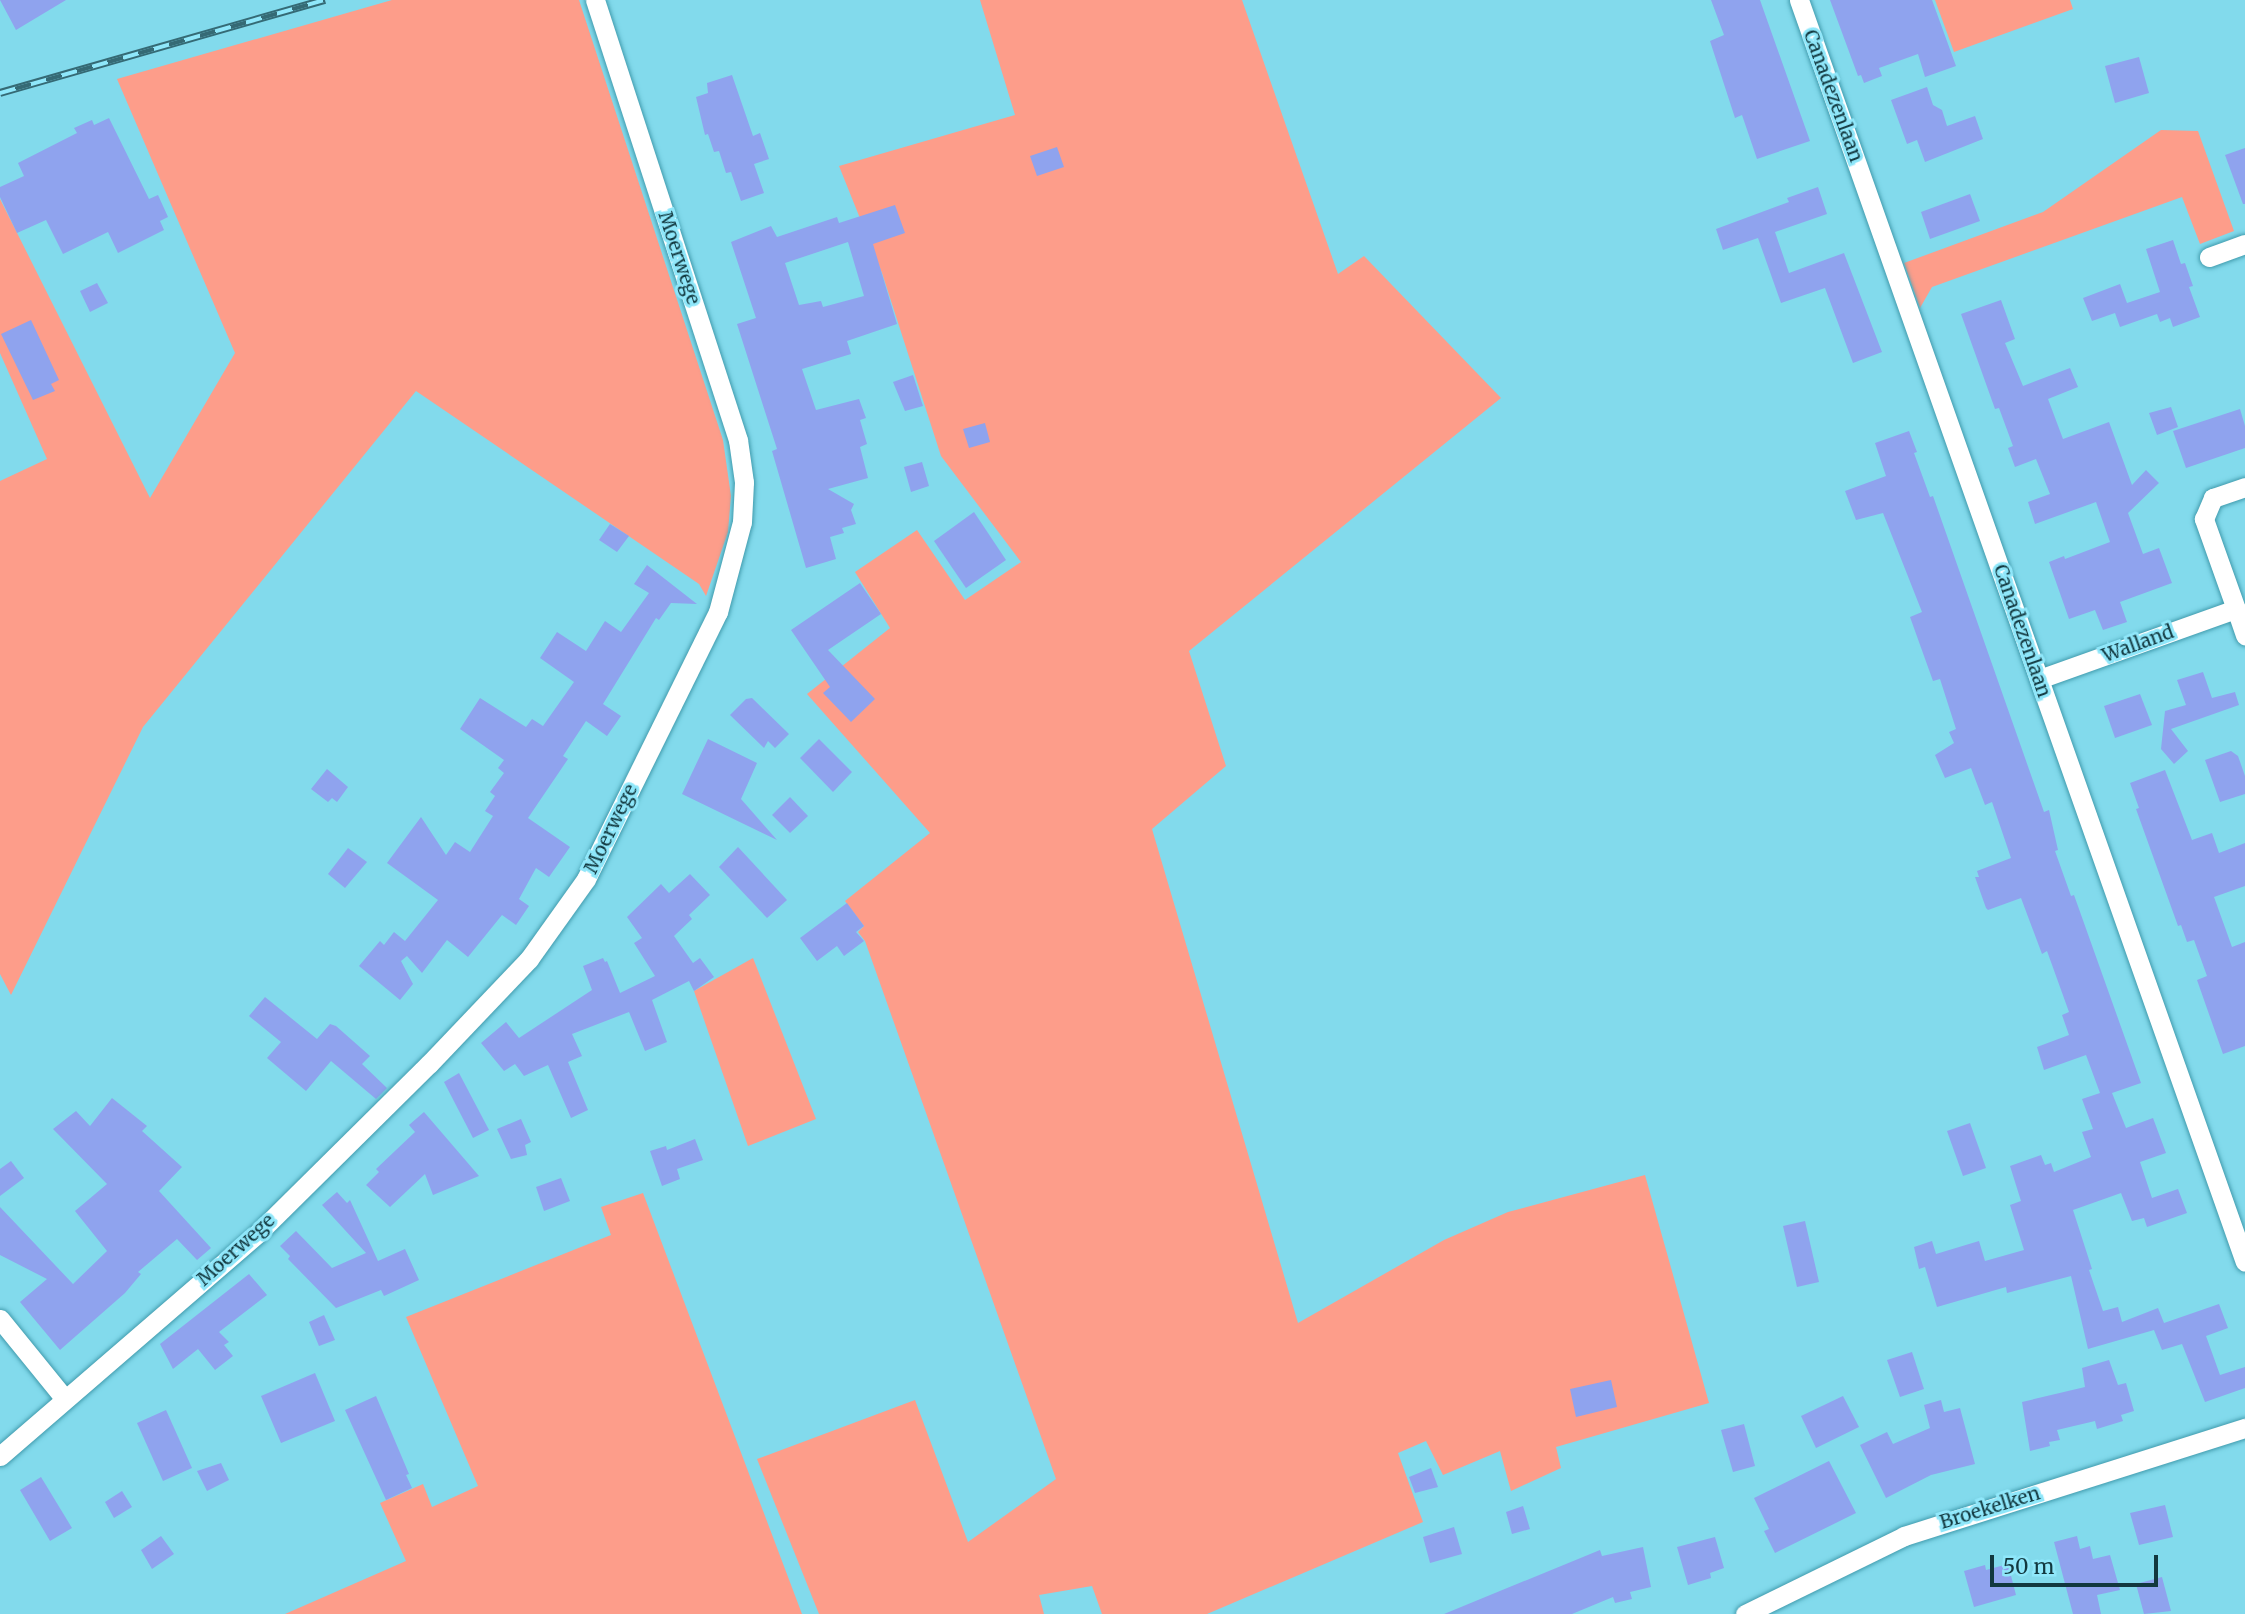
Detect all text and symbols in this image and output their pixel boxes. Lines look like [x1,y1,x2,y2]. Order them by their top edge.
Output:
street label: Canadezenlaan [1799,27,1867,165]
street label: Moerwege [653,209,705,307]
street label: Canadezenlaan [1989,562,2055,700]
street label: Walland [2099,621,2177,667]
street label: Moerwege [580,781,642,877]
street label: Moerwege [193,1209,279,1291]
street label: Broekelken [1937,1482,2043,1534]
scale bar [1993,1540,2161,1584]
text: 50 m [2003,1553,2054,1580]

